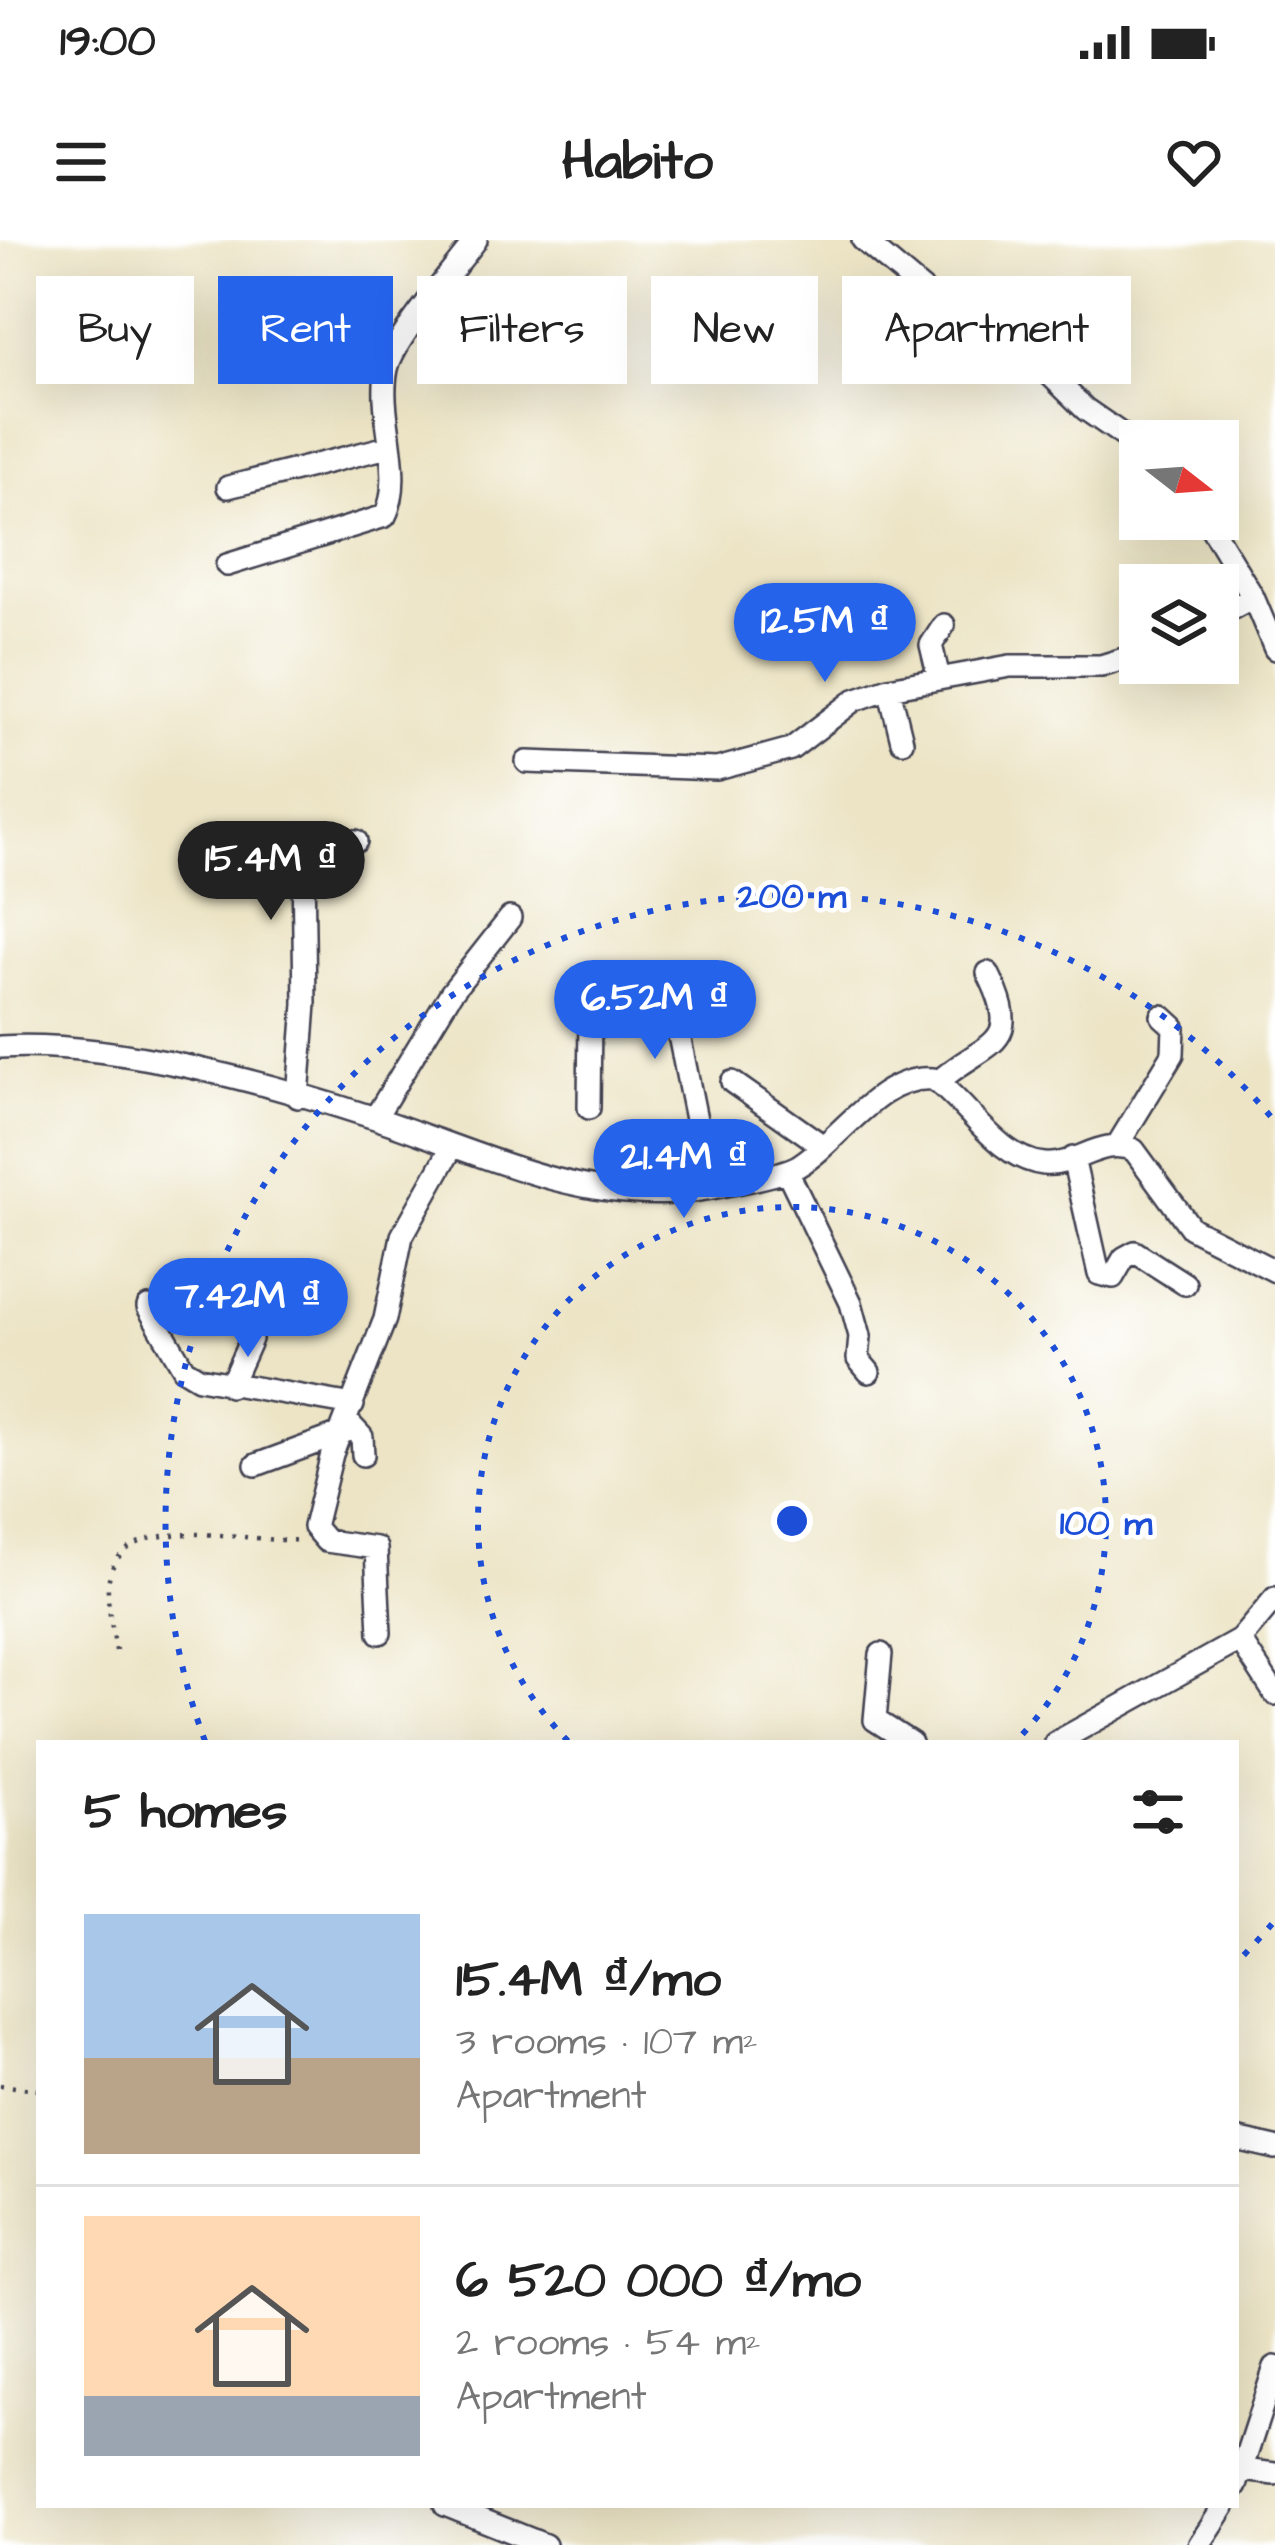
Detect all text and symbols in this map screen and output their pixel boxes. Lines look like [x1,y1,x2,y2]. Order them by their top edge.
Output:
text: 19:00 [60,11,156,73]
text: Habito [562,125,713,200]
icon: menu [48,129,114,195]
icon: heart [1161,129,1227,195]
chip: Buy [36,276,194,384]
chip: Rent [218,276,393,384]
chip: Filters [417,276,627,384]
chip: New [651,276,818,384]
chip: Apartment [842,276,1131,384]
north arrow [1119,420,1239,540]
map controls [1119,420,1239,684]
button: layers [1119,564,1239,684]
pin: 12.5M ₫ [714,583,936,685]
text: 12.5M ₫ [761,595,889,649]
pin: 15.4M ₫ [160,821,382,923]
text: 15.4M ₫ [205,833,337,887]
text: 200 m [737,871,847,922]
pin: 6.52M ₫ [544,960,766,1062]
text: 6.52M ₫ [581,972,729,1026]
pin: 21.4M ₫ [573,1119,795,1221]
text: 21.4M ₫ [620,1131,748,1185]
pin: 7.42M ₫ [137,1258,359,1360]
text: 7.42M ₫ [175,1270,321,1324]
text: 100 m [1060,1498,1153,1549]
centre of rings [771,1500,813,1542]
text: 5 homes [84,1777,287,1848]
icon: filters [1125,1779,1191,1845]
text: 15.4M ₫/mo [456,1945,721,2016]
icon: home [180,1962,324,2106]
text: 3 rooms · 107 m² [456,2016,758,2070]
text: Apartment [456,2070,647,2124]
text: 6 520 000 ₫/mo [456,2246,861,2317]
icon: home [180,2264,324,2408]
text: 2 rooms · 54 m² [456,2317,761,2371]
text: Apartment [456,2371,647,2425]

